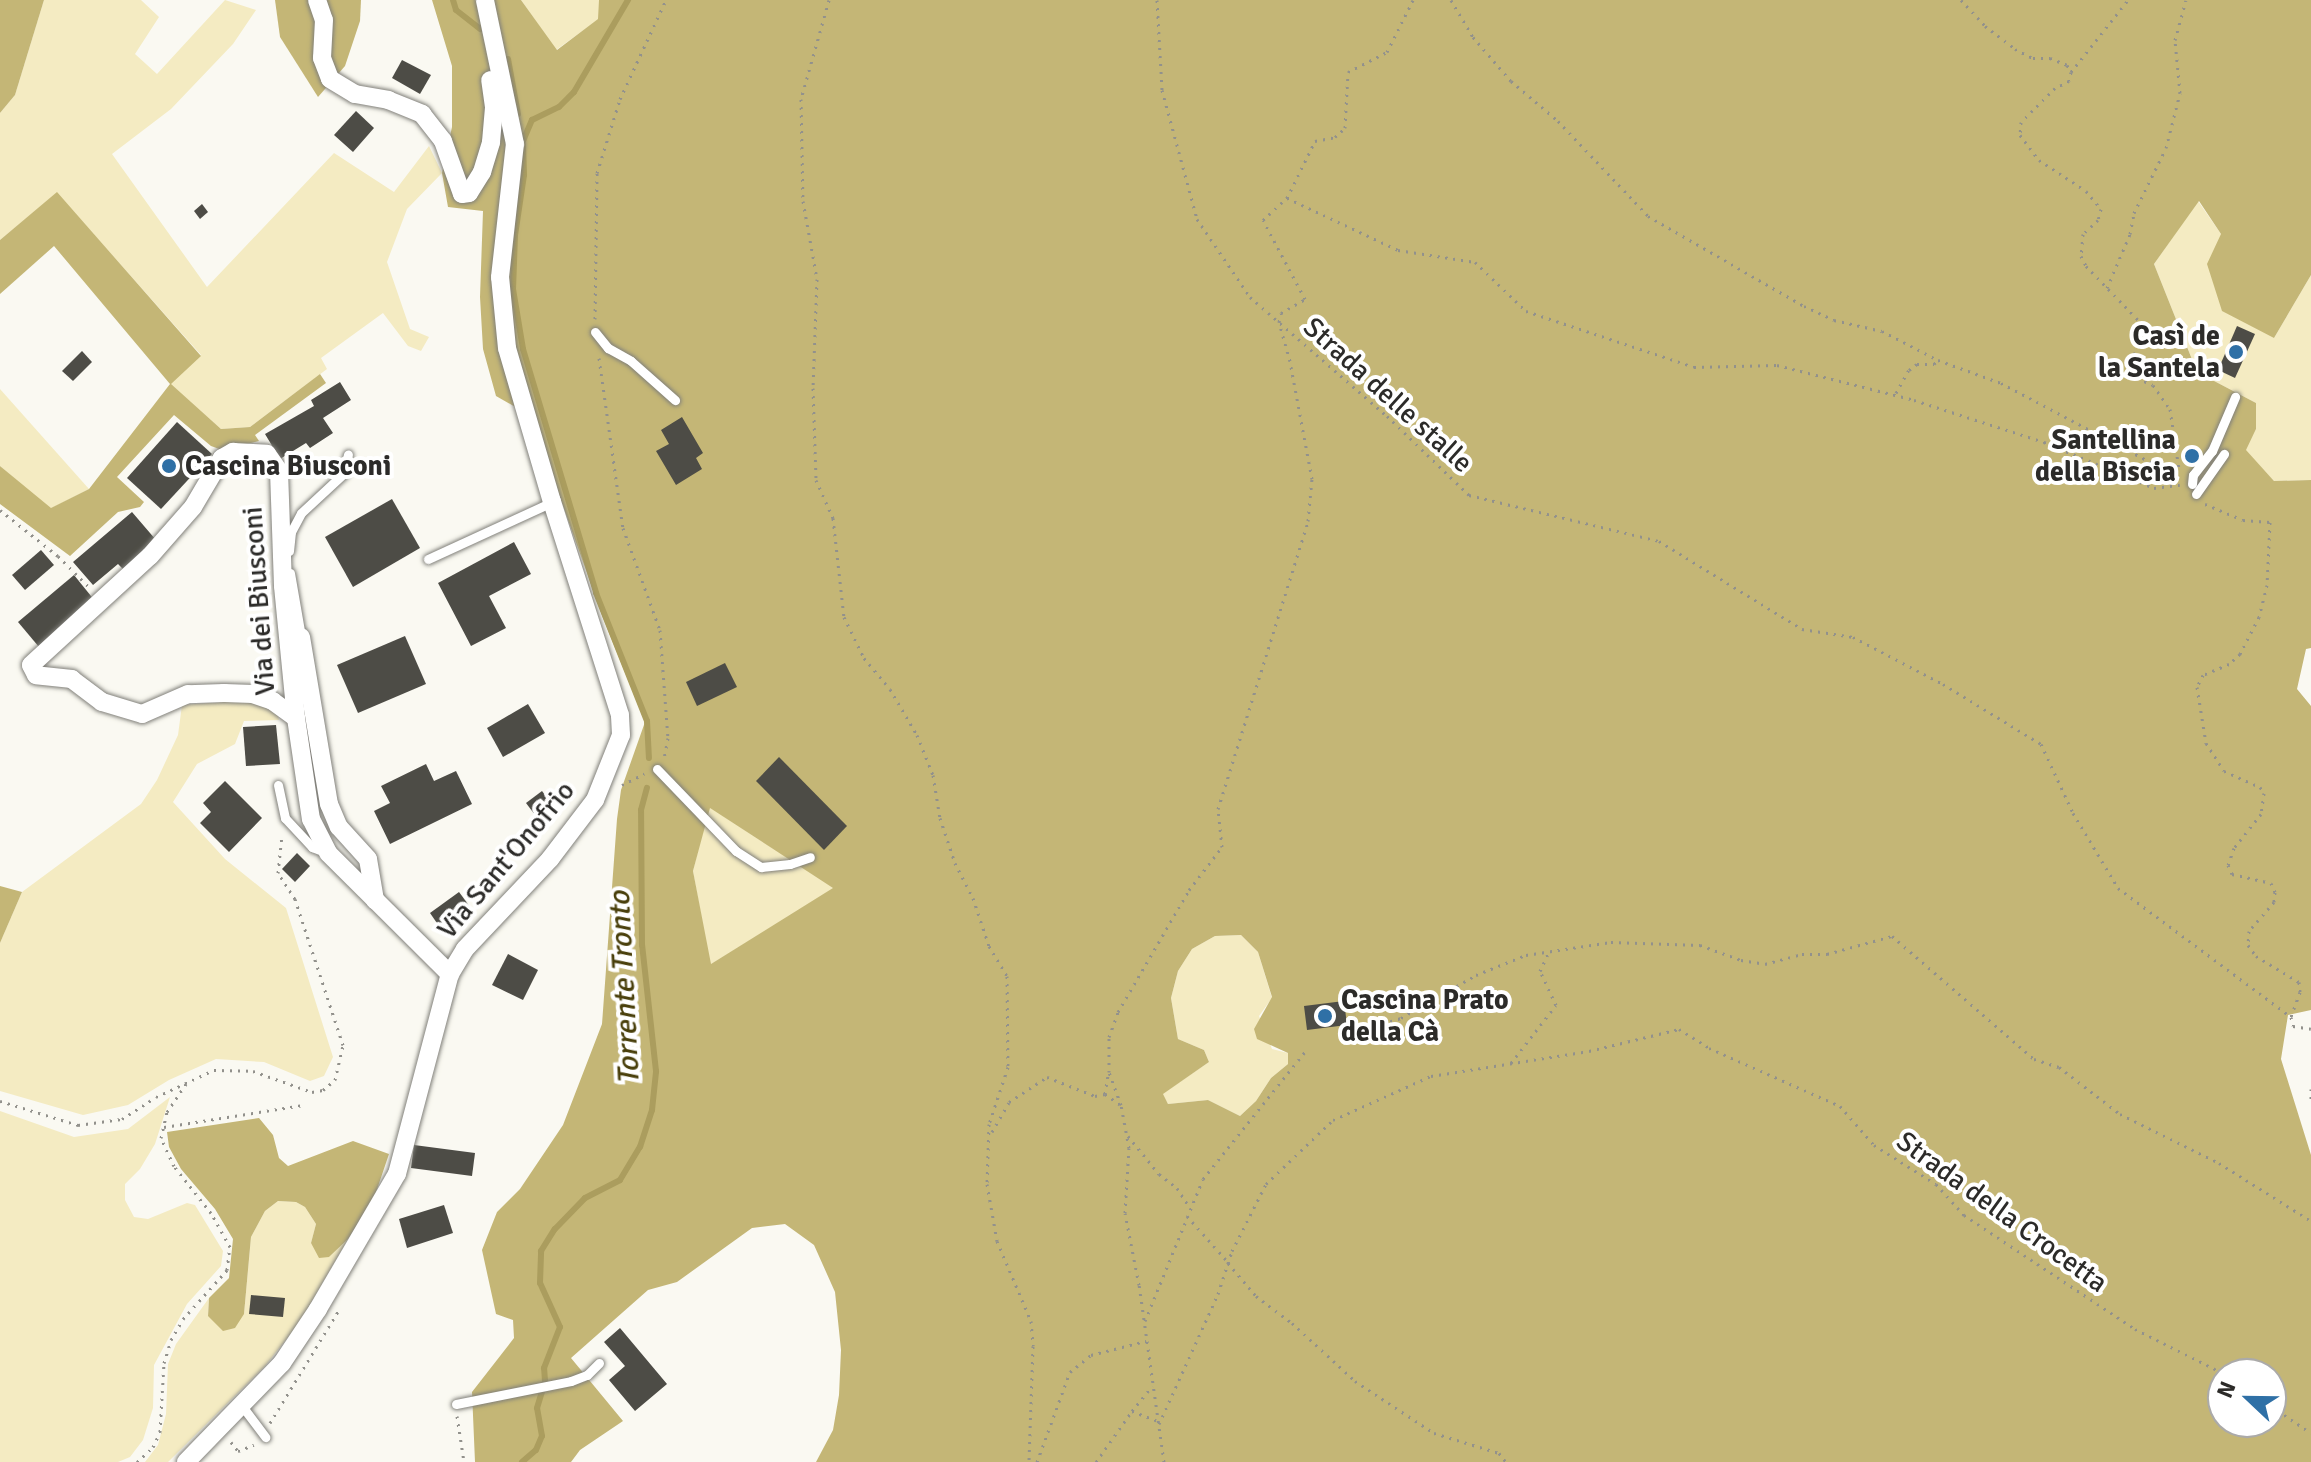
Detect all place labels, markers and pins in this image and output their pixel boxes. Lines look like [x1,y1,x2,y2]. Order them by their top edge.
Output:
place label: Casì de la Santela [2098,319,2220,385]
marker: Casì de la Santela [2227,343,2245,361]
place label: Santellina della Biscia [2035,423,2176,489]
marker: Santellina della Biscia [2183,447,2201,465]
place label: Cascina Biusconi [185,449,391,483]
marker: Cascina Biusconi [160,457,178,475]
place label: Cascina Prato della Cà [1341,983,1509,1049]
marker: Cascina Prato della Cà [1316,1007,1334,1025]

